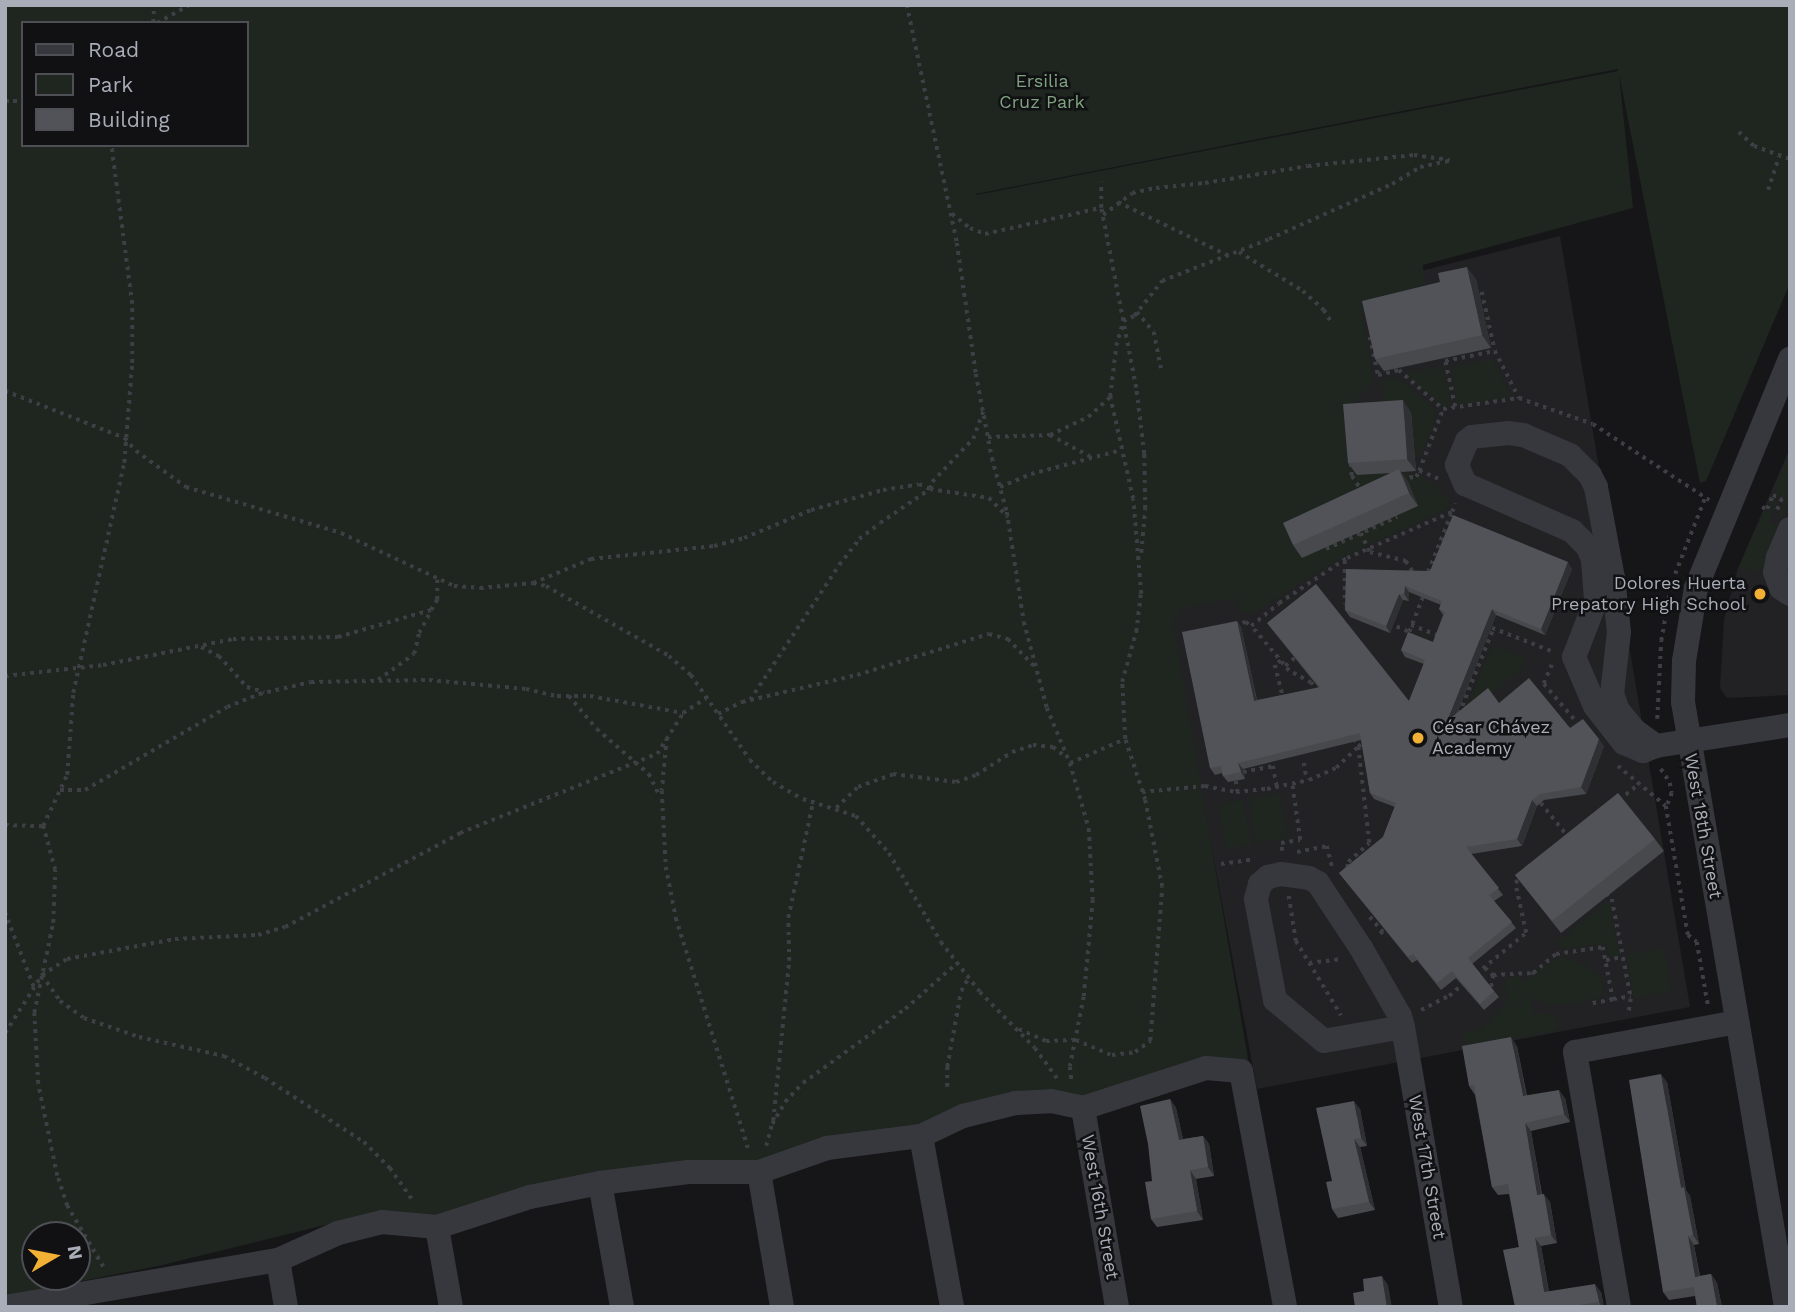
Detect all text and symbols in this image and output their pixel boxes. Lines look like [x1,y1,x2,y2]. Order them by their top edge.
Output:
legend [21,21,248,147]
text: Road [88,37,139,62]
park label: Ersilia Cruz Park [999,71,1085,114]
text: Park [88,72,133,97]
text: Building [88,107,170,132]
place label: Dolores Huerta Prepatory High School [1551,573,1746,616]
marker: Dolores Huerta Prepatory High School [1752,586,1768,602]
place label: César Chávez Academy [1432,717,1551,760]
marker: César Chávez Academy [1410,730,1426,746]
street label: West 18th Street [1680,752,1726,900]
street label: West 17th Street [1404,1093,1450,1241]
street label: West 16th Street [1077,1133,1123,1281]
north arrow [21,1221,91,1291]
text: N [63,1244,88,1262]

